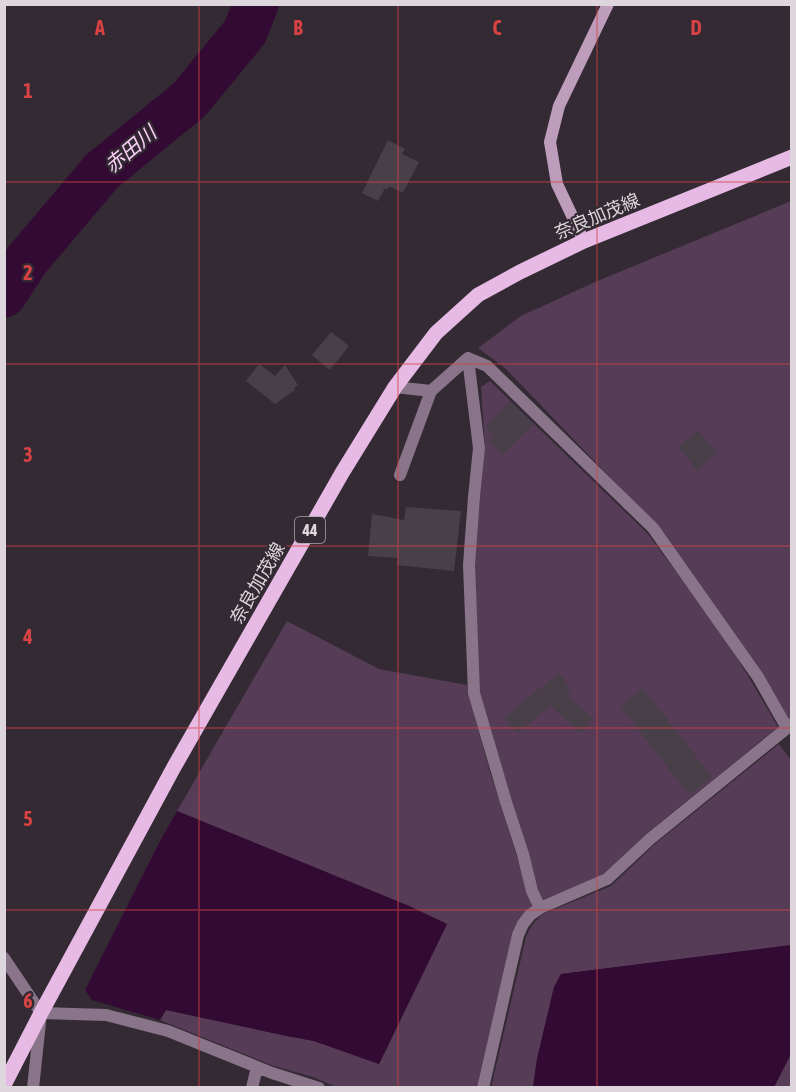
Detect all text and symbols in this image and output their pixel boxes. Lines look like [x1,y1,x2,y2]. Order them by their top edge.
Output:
text: A [94,16,105,39]
text: B [293,16,303,39]
text: C [493,16,502,39]
text: D [690,16,702,39]
text: 1 [23,79,33,102]
water label: 赤田川 [100,120,162,177]
street label: 奈良加茂線 [551,189,643,243]
text: 2 [23,261,33,284]
text: 3 [23,443,33,466]
road number: 44 [295,517,325,543]
street label: 奈良加茂線 [225,539,289,627]
text: 4 [22,625,33,648]
text: 5 [23,807,33,830]
text: 6 [23,989,33,1012]

